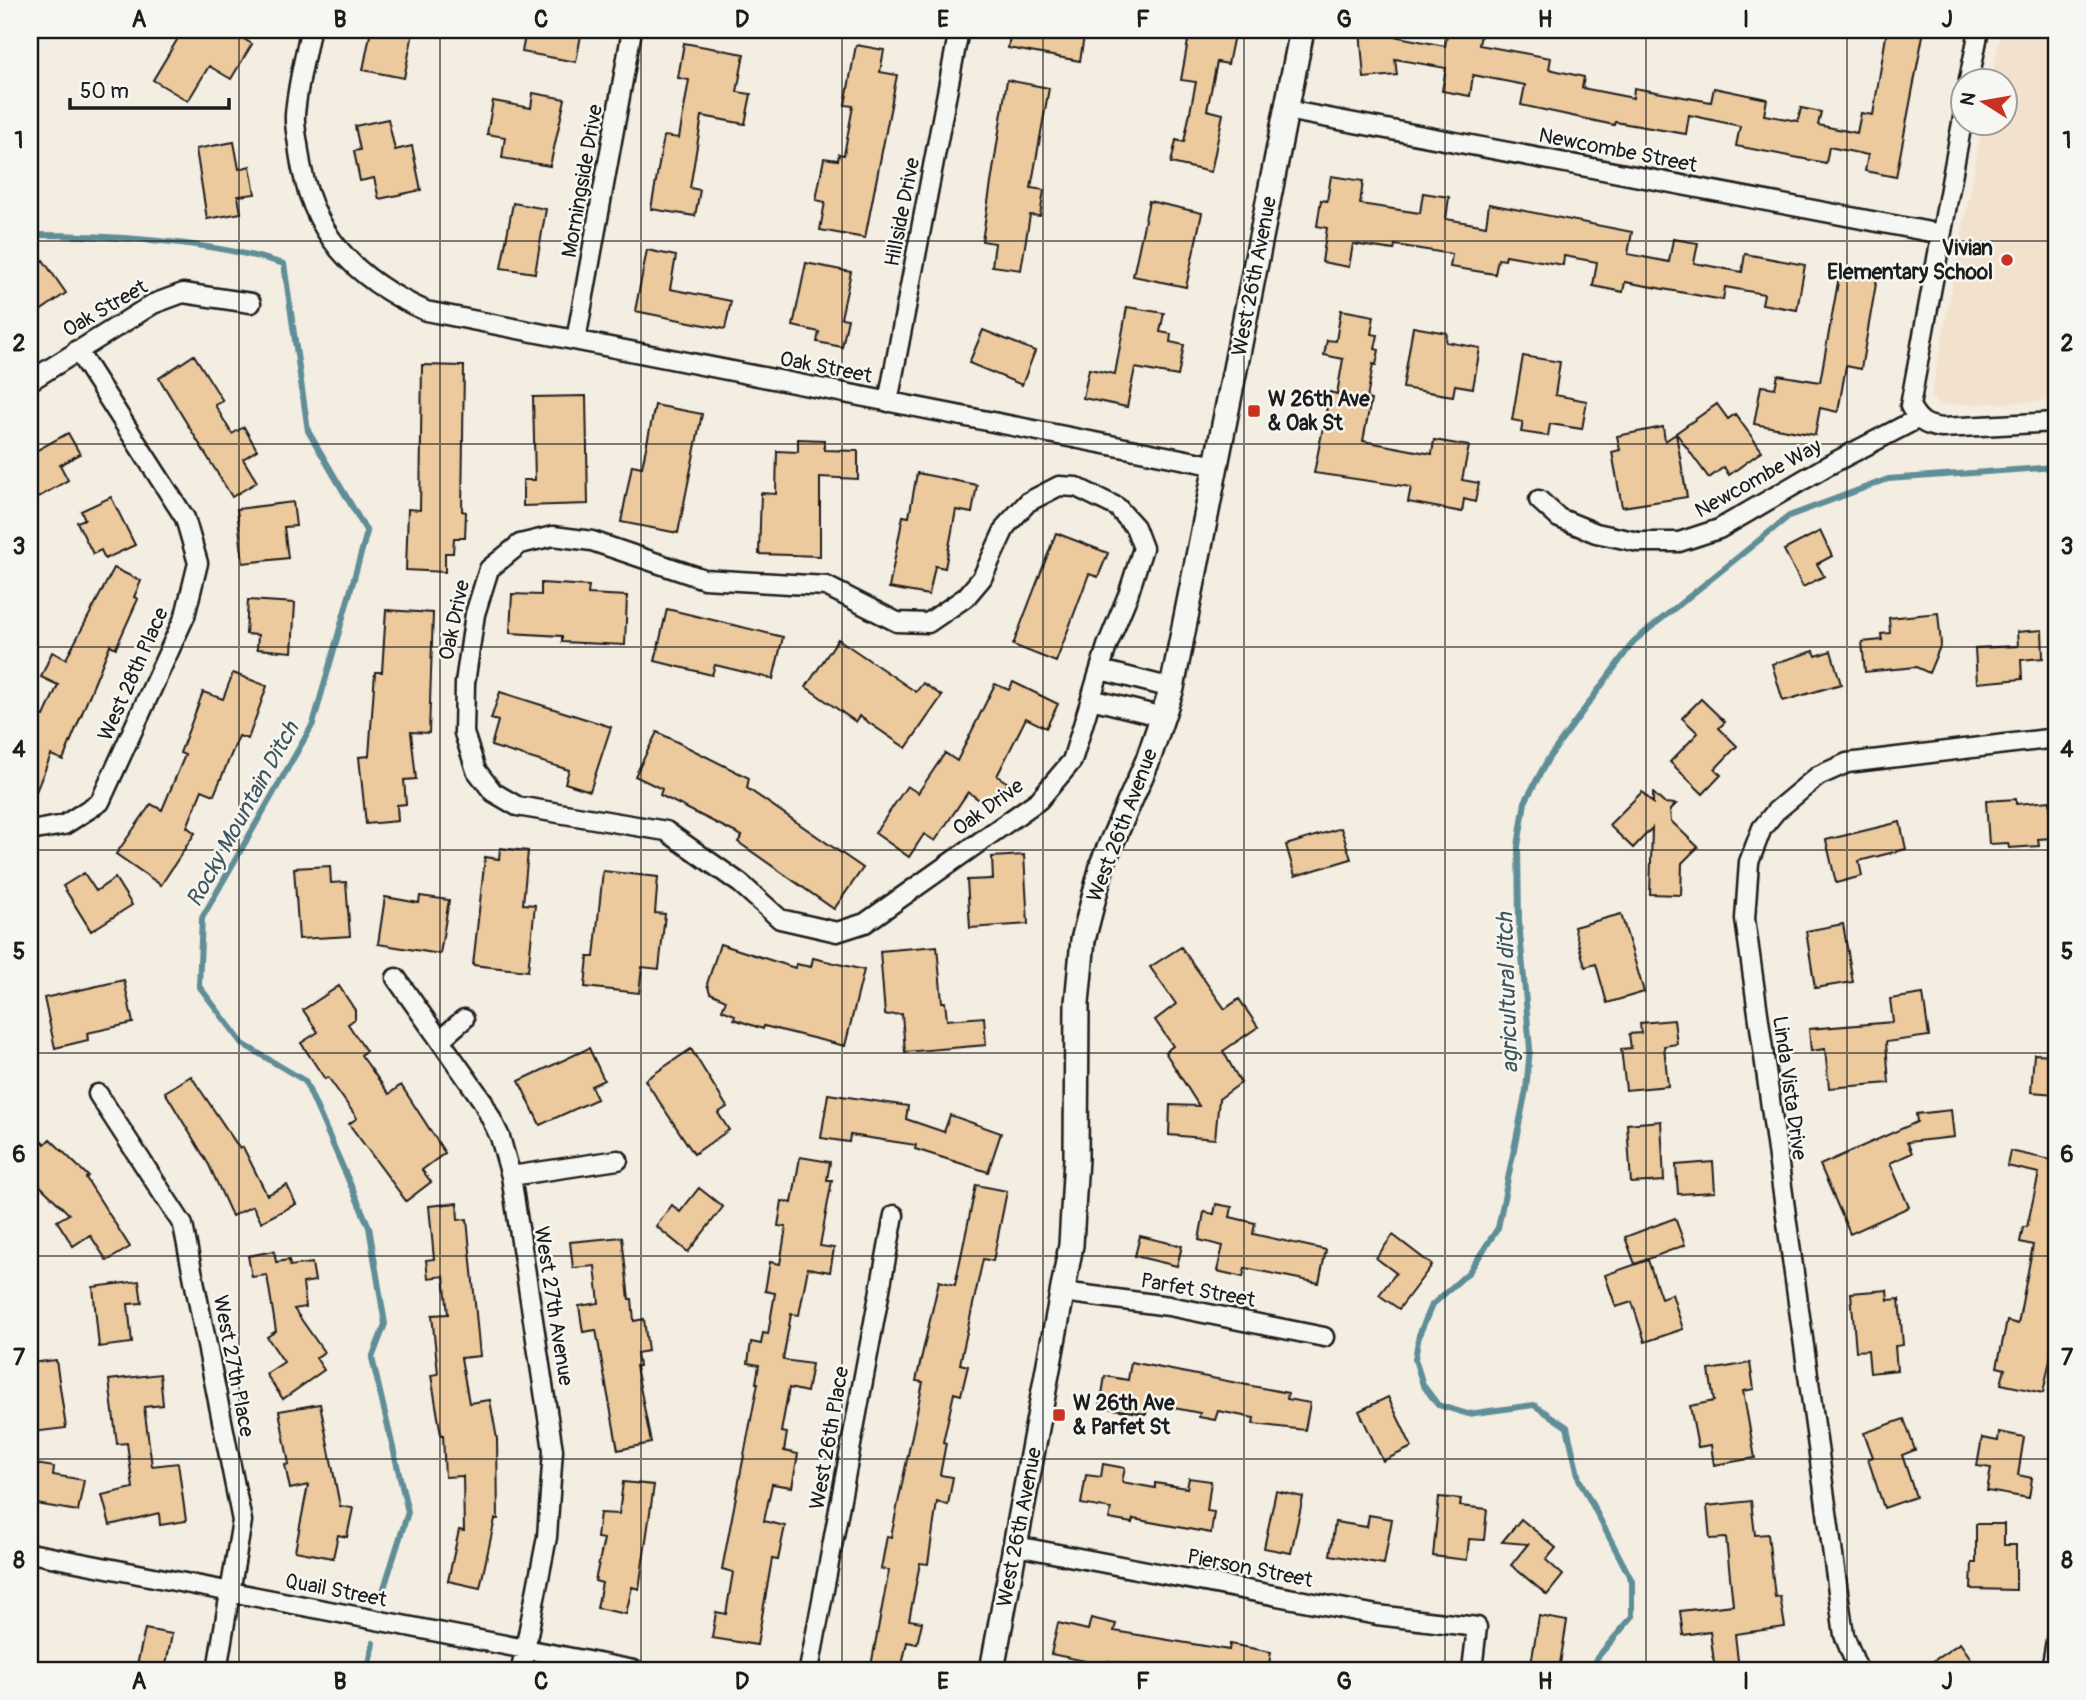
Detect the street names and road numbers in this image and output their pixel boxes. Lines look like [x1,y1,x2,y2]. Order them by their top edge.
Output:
street label: Morningside Drive [556,102,609,260]
street label: Newcombe Street [1536,122,1700,179]
street label: Hillside Drive [879,155,926,269]
street label: West 26th Avenue [1226,193,1283,358]
street label: Oak Street [58,273,153,343]
street label: Oak Street [777,345,875,390]
street label: Newcombe Way [1690,433,1826,524]
street label: Oak Drive [433,577,476,663]
street label: West 28th Place [92,603,175,745]
street label: West 26th Avenue [1081,744,1164,906]
street label: Oak Drive [947,772,1030,842]
street label: Linda Vista Drive [1766,1014,1813,1162]
street label: West 27th Avenue [528,1224,580,1388]
street label: Parfet Street [1139,1267,1258,1314]
street label: West 27th Place [207,1293,261,1440]
street label: West 26th Place [804,1364,855,1512]
street label: West 26th Avenue [991,1444,1048,1609]
street label: Pierson Street [1185,1543,1315,1594]
street label: Quail Street [283,1567,390,1614]

